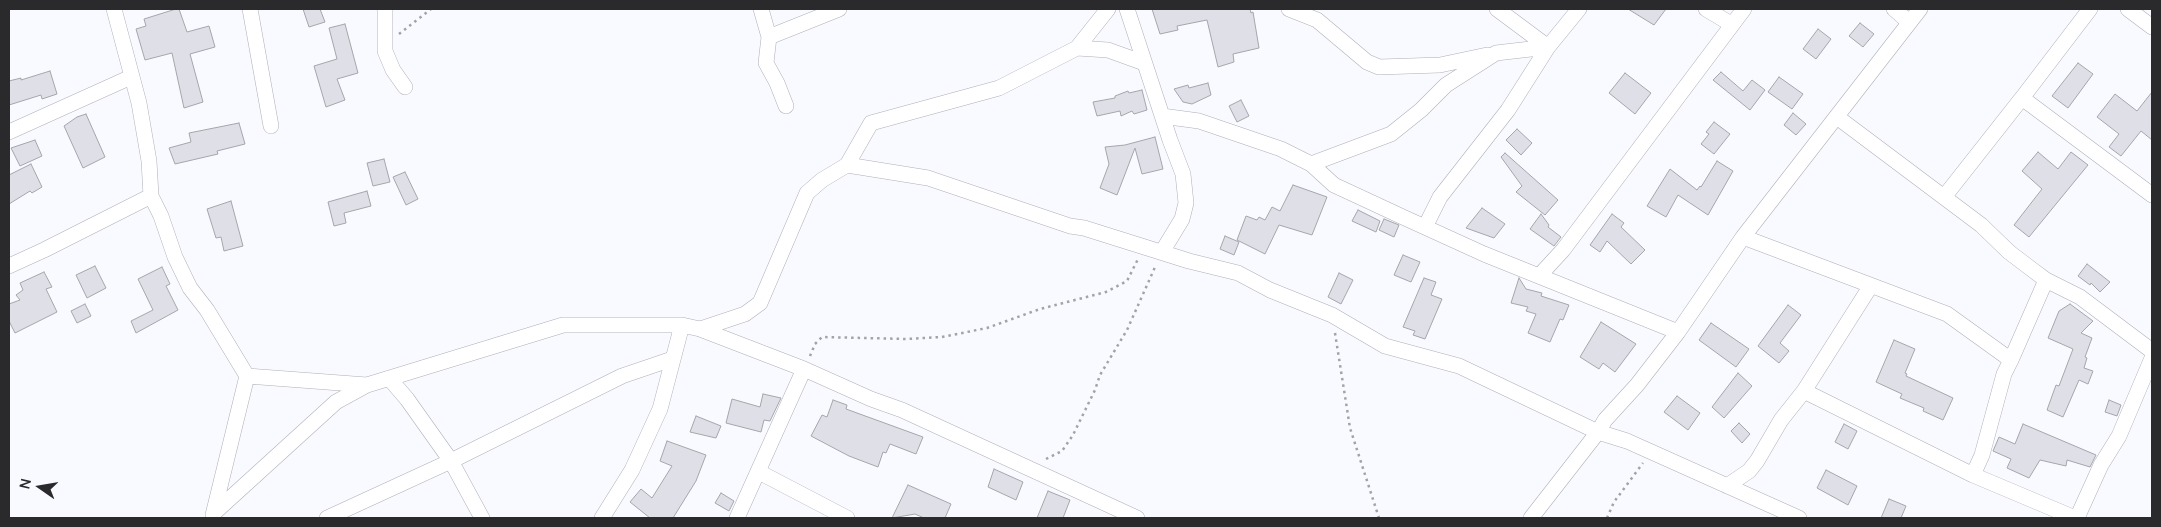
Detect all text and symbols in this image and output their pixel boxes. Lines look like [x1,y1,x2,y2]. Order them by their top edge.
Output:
north arrow [15,462,65,512]
text: N [15,476,35,491]

